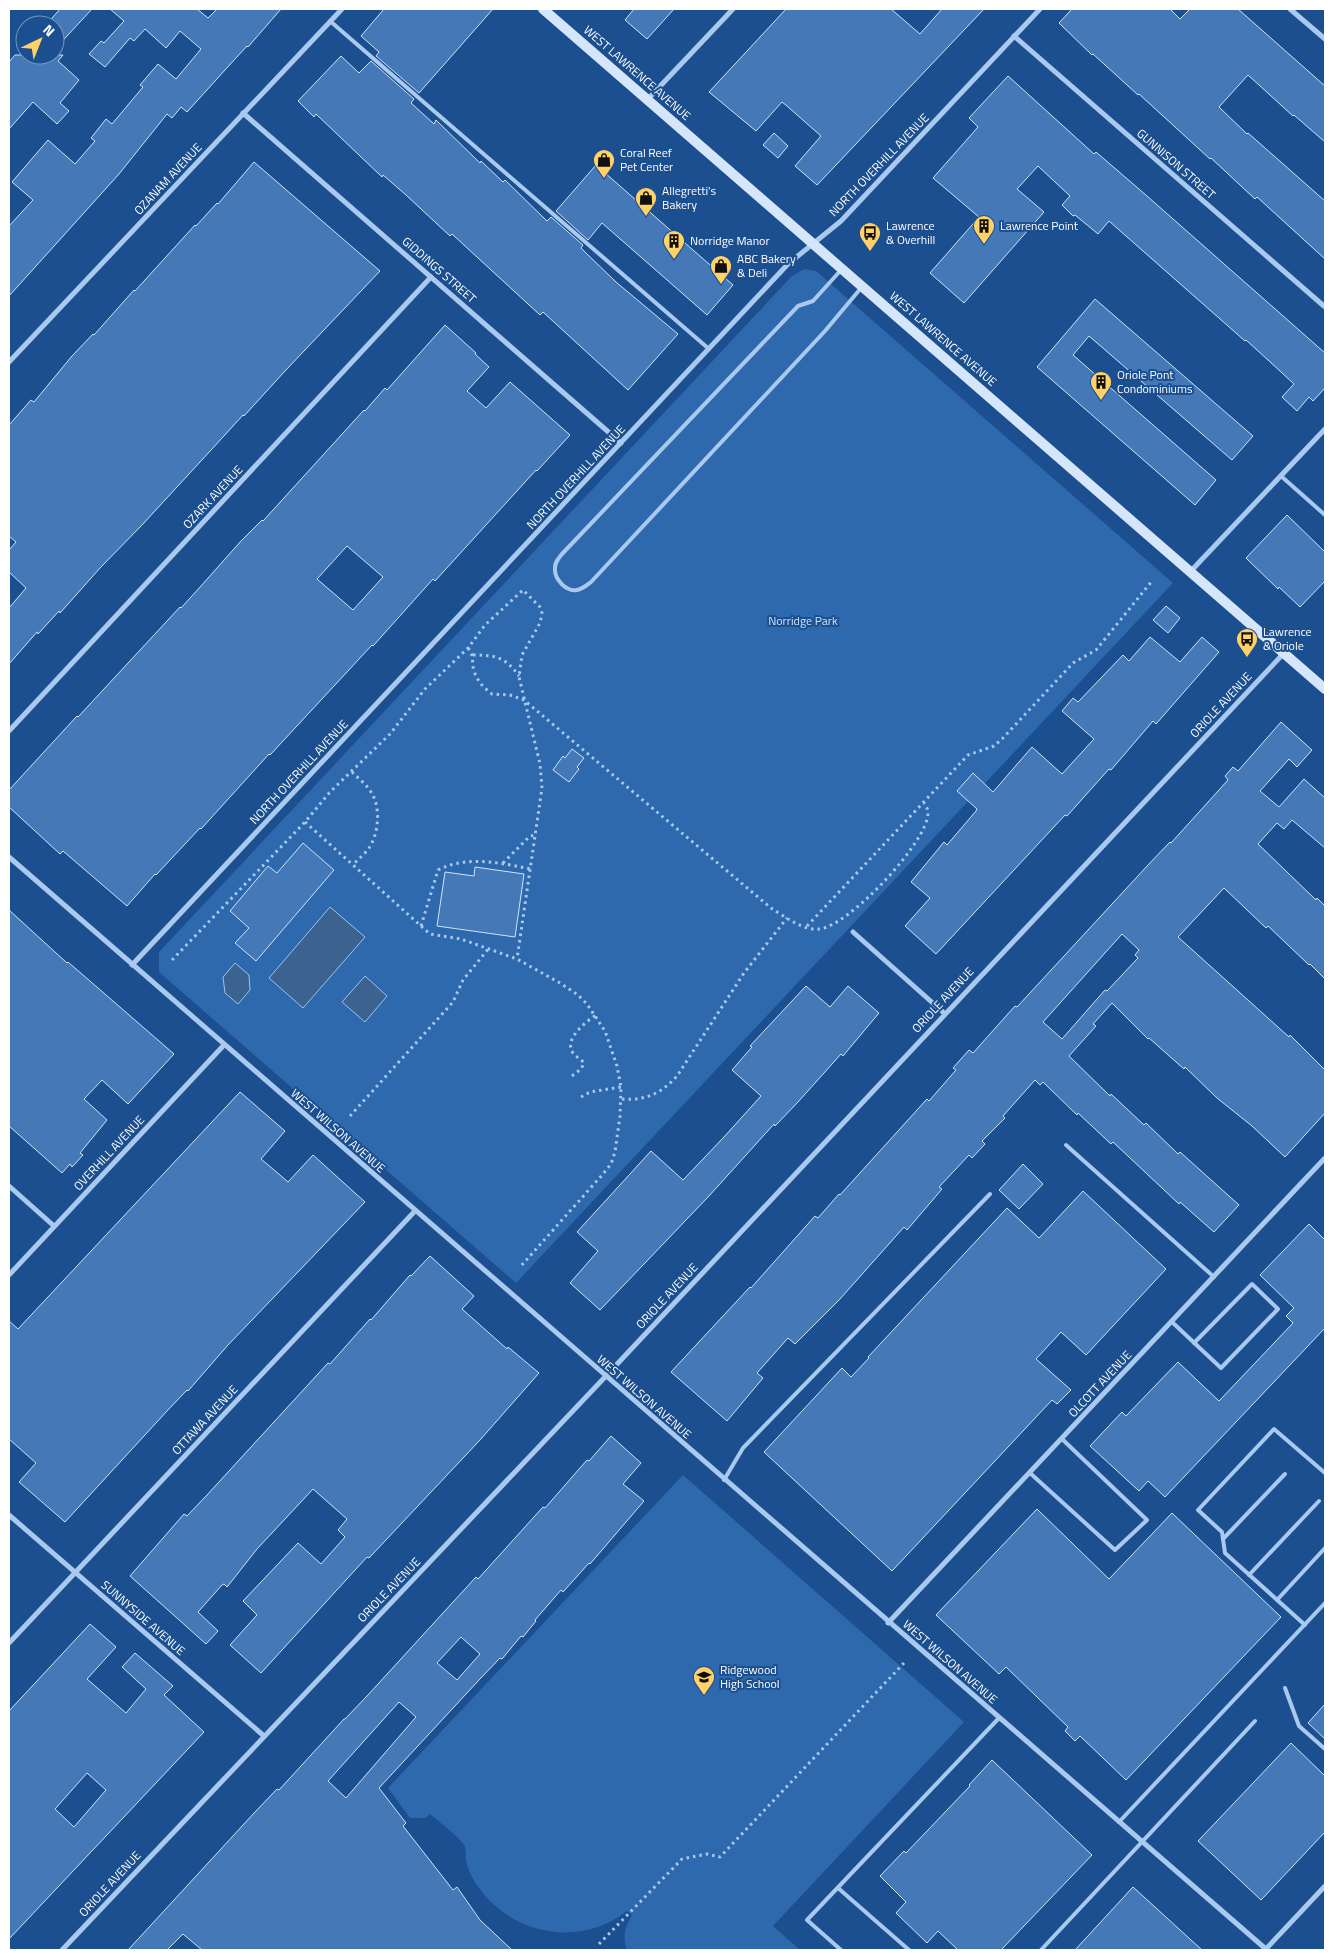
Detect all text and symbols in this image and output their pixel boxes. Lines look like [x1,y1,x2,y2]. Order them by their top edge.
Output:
north arrow [15,15,65,65]
text: N [38,19,60,41]
street label: WEST LAWRENCE AVENUE [579,21,695,125]
street label: NORTH OVERHILL AVENUE [824,108,933,221]
street label: GUNNISON STREET [1133,124,1221,204]
street label: OZANAM AVENUE [129,138,206,219]
place label: Coral Reef Pet Center [620,143,673,176]
shop icon: Coral Reef Pet Center [592,148,616,179]
place label: Allegretti's Bakery [662,181,716,214]
shop icon: Allegretti's Bakery [634,186,658,217]
building icon: Lawrence Point [972,214,996,245]
place label: Lawrence & Overhill [886,216,935,249]
place label: Lawrence Point [1000,216,1079,235]
bus stop icon: Lawrence & Overhill [858,221,882,252]
building icon: Norridge Manor [662,229,686,260]
place label: Norridge Manor [690,231,770,250]
street label: GIDDINGS STREET [398,232,481,308]
place label: ABC Bakery & Deli [737,249,796,282]
shop icon: ABC Bakery & Deli [709,254,733,285]
street label: WEST LAWRENCE AVENUE [885,287,1001,391]
place label: Oriole Pont Condominiums [1117,365,1193,398]
building icon: Oriole Pont Condominiums [1089,370,1113,401]
street label: NORTH OVERHILL AVENUE [522,420,630,533]
street label: OZARK AVENUE [178,460,248,533]
park label: Norridge Park [768,611,838,630]
place label: Lawrence & Oriole [1263,622,1312,655]
bus stop icon: Lawrence & Oriole [1235,627,1259,658]
street label: ORIOLE AVENUE [1185,667,1257,742]
street label: NORTH OVERHILL AVENUE [245,715,353,828]
street label: ORIOLE AVENUE [907,962,979,1037]
street label: WEST WILSON AVENUE [287,1084,390,1177]
street label: OVERHILL AVENUE [69,1110,149,1195]
street label: ORIOLE AVENUE [631,1258,703,1333]
street label: OLCOTT AVENUE [1063,1346,1136,1421]
street label: WEST WILSON AVENUE [593,1350,696,1443]
street label: OTTAWA AVENUE [167,1380,242,1459]
street label: ORIOLE AVENUE [353,1553,425,1627]
street label: SUNNYSIDE AVENUE [97,1576,190,1660]
street label: WEST WILSON AVENUE [899,1615,1002,1708]
place label: Ridgewood High School [720,1660,780,1693]
school or university icon: Ridgewood High School [692,1665,716,1696]
street label: ORIOLE AVENUE [74,1846,146,1921]

